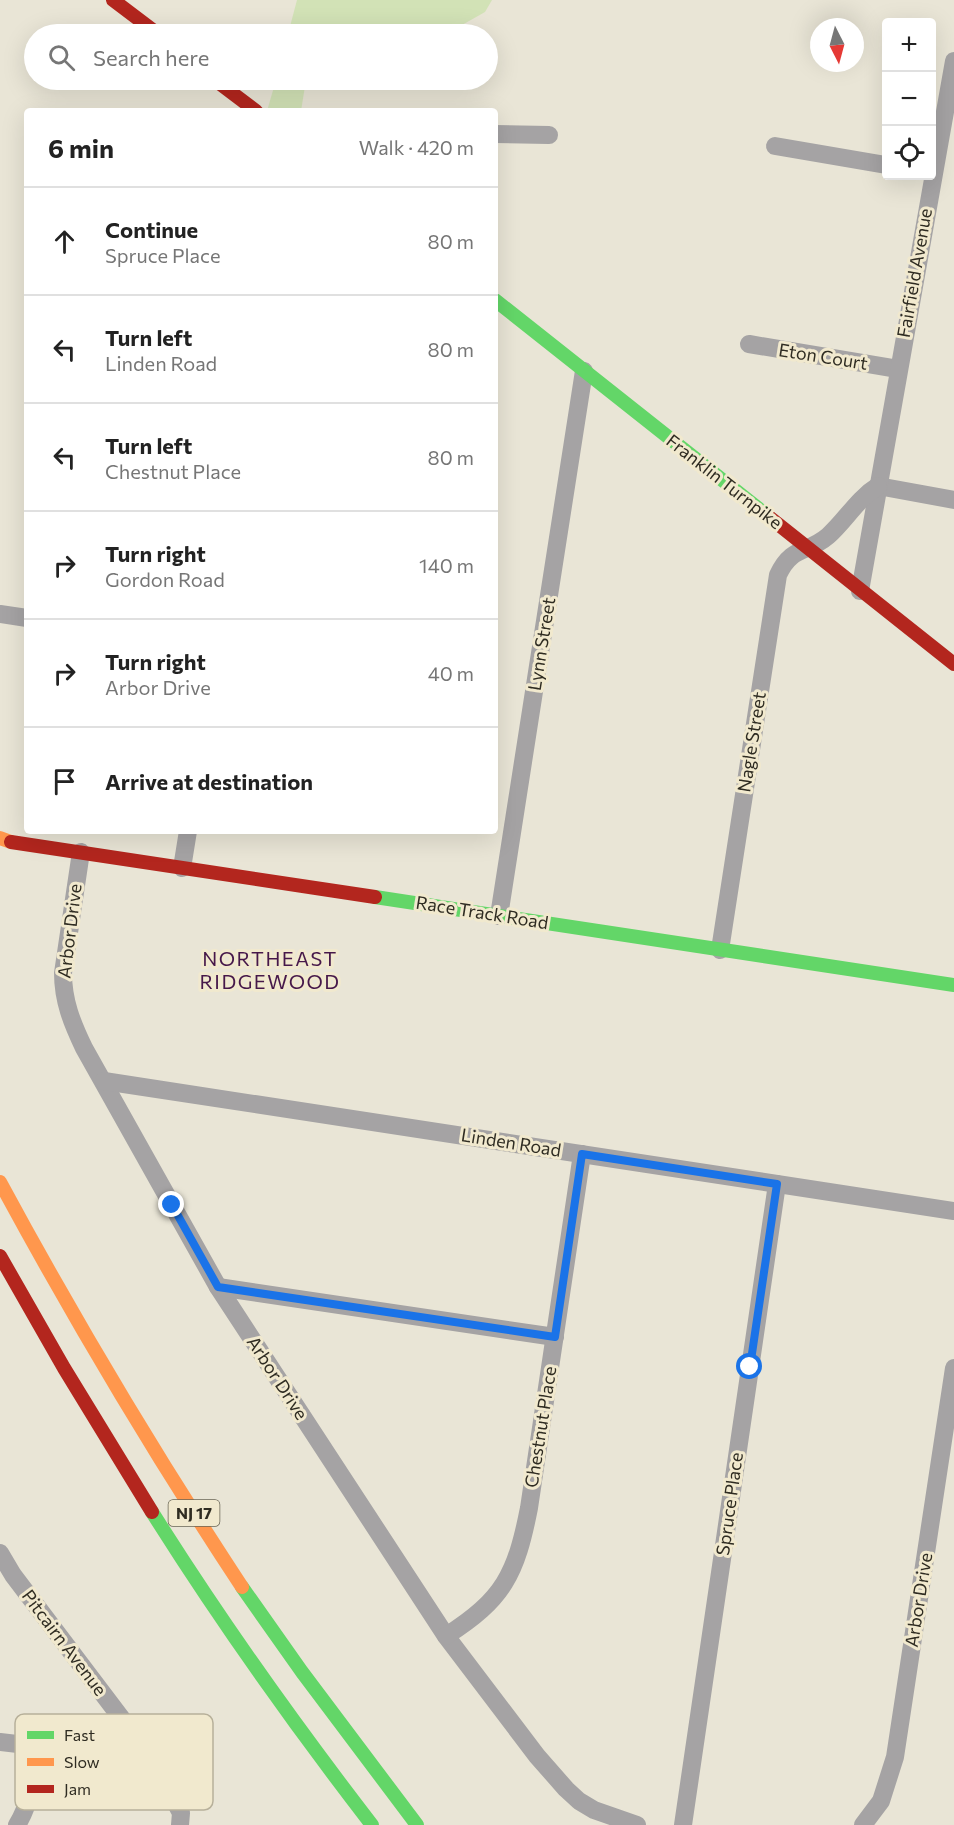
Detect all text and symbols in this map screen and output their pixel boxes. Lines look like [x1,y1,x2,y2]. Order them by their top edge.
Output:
north arrow [810,18,864,72]
map controls [882,18,936,180]
button: + [882,18,936,72]
search box [24,24,498,90]
icon: search [45,41,78,74]
text: Search here [93,44,209,71]
button: − [882,72,936,126]
button: locate [882,126,936,180]
text: 6 min [48,132,114,163]
text: Walk · 420 m [359,135,474,159]
street label: Fairfield Avenue [892,206,936,339]
text: Continue [105,216,198,243]
icon: ahead [48,225,81,258]
text: 80 m [428,229,474,253]
text: Spruce Place [105,243,221,267]
text: Turn left [105,324,192,351]
icon: left [48,333,81,366]
text: 80 m [428,337,474,361]
street label: Eton Court [777,338,869,374]
text: Linden Road [105,351,217,375]
street label: Franklin Turnpike [662,429,787,533]
text: Turn left [105,432,192,459]
icon: left [48,441,81,474]
text: 80 m [428,445,474,469]
text: Chestnut Place [105,459,241,483]
text: Turn right [105,540,206,567]
icon: right [48,549,81,582]
text: 140 m [419,553,474,577]
text: Gordon Road [105,567,225,591]
street label: Lynn Street [523,596,559,692]
text: Turn right [105,648,206,675]
icon: right [48,657,81,690]
text: 40 m [428,661,474,685]
text: Arbor Drive [105,675,211,699]
street label: Nagle Street [732,690,770,794]
icon: arrive [48,765,81,798]
text: Arrive at destination [105,768,313,795]
street label: Arbor Drive [52,882,86,979]
street label: Race Track Road [414,891,550,933]
district label: NORTHEAST RIDGEWOOD [199,946,341,993]
street label: Linden Road [460,1123,563,1161]
route end [158,1191,184,1217]
street label: Arbor Drive [243,1332,313,1423]
route start [736,1353,762,1379]
street label: Chestnut Place [520,1365,560,1489]
street label: Spruce Place [711,1451,747,1557]
road number: NJ 17 [168,1500,220,1526]
street label: Arbor Drive [900,1551,936,1649]
street label: Pitcairn Avenue [18,1585,112,1700]
legend [15,1714,213,1810]
text: Fast [64,1725,95,1744]
text: Slow [64,1752,100,1771]
text: Jam [64,1779,91,1798]

